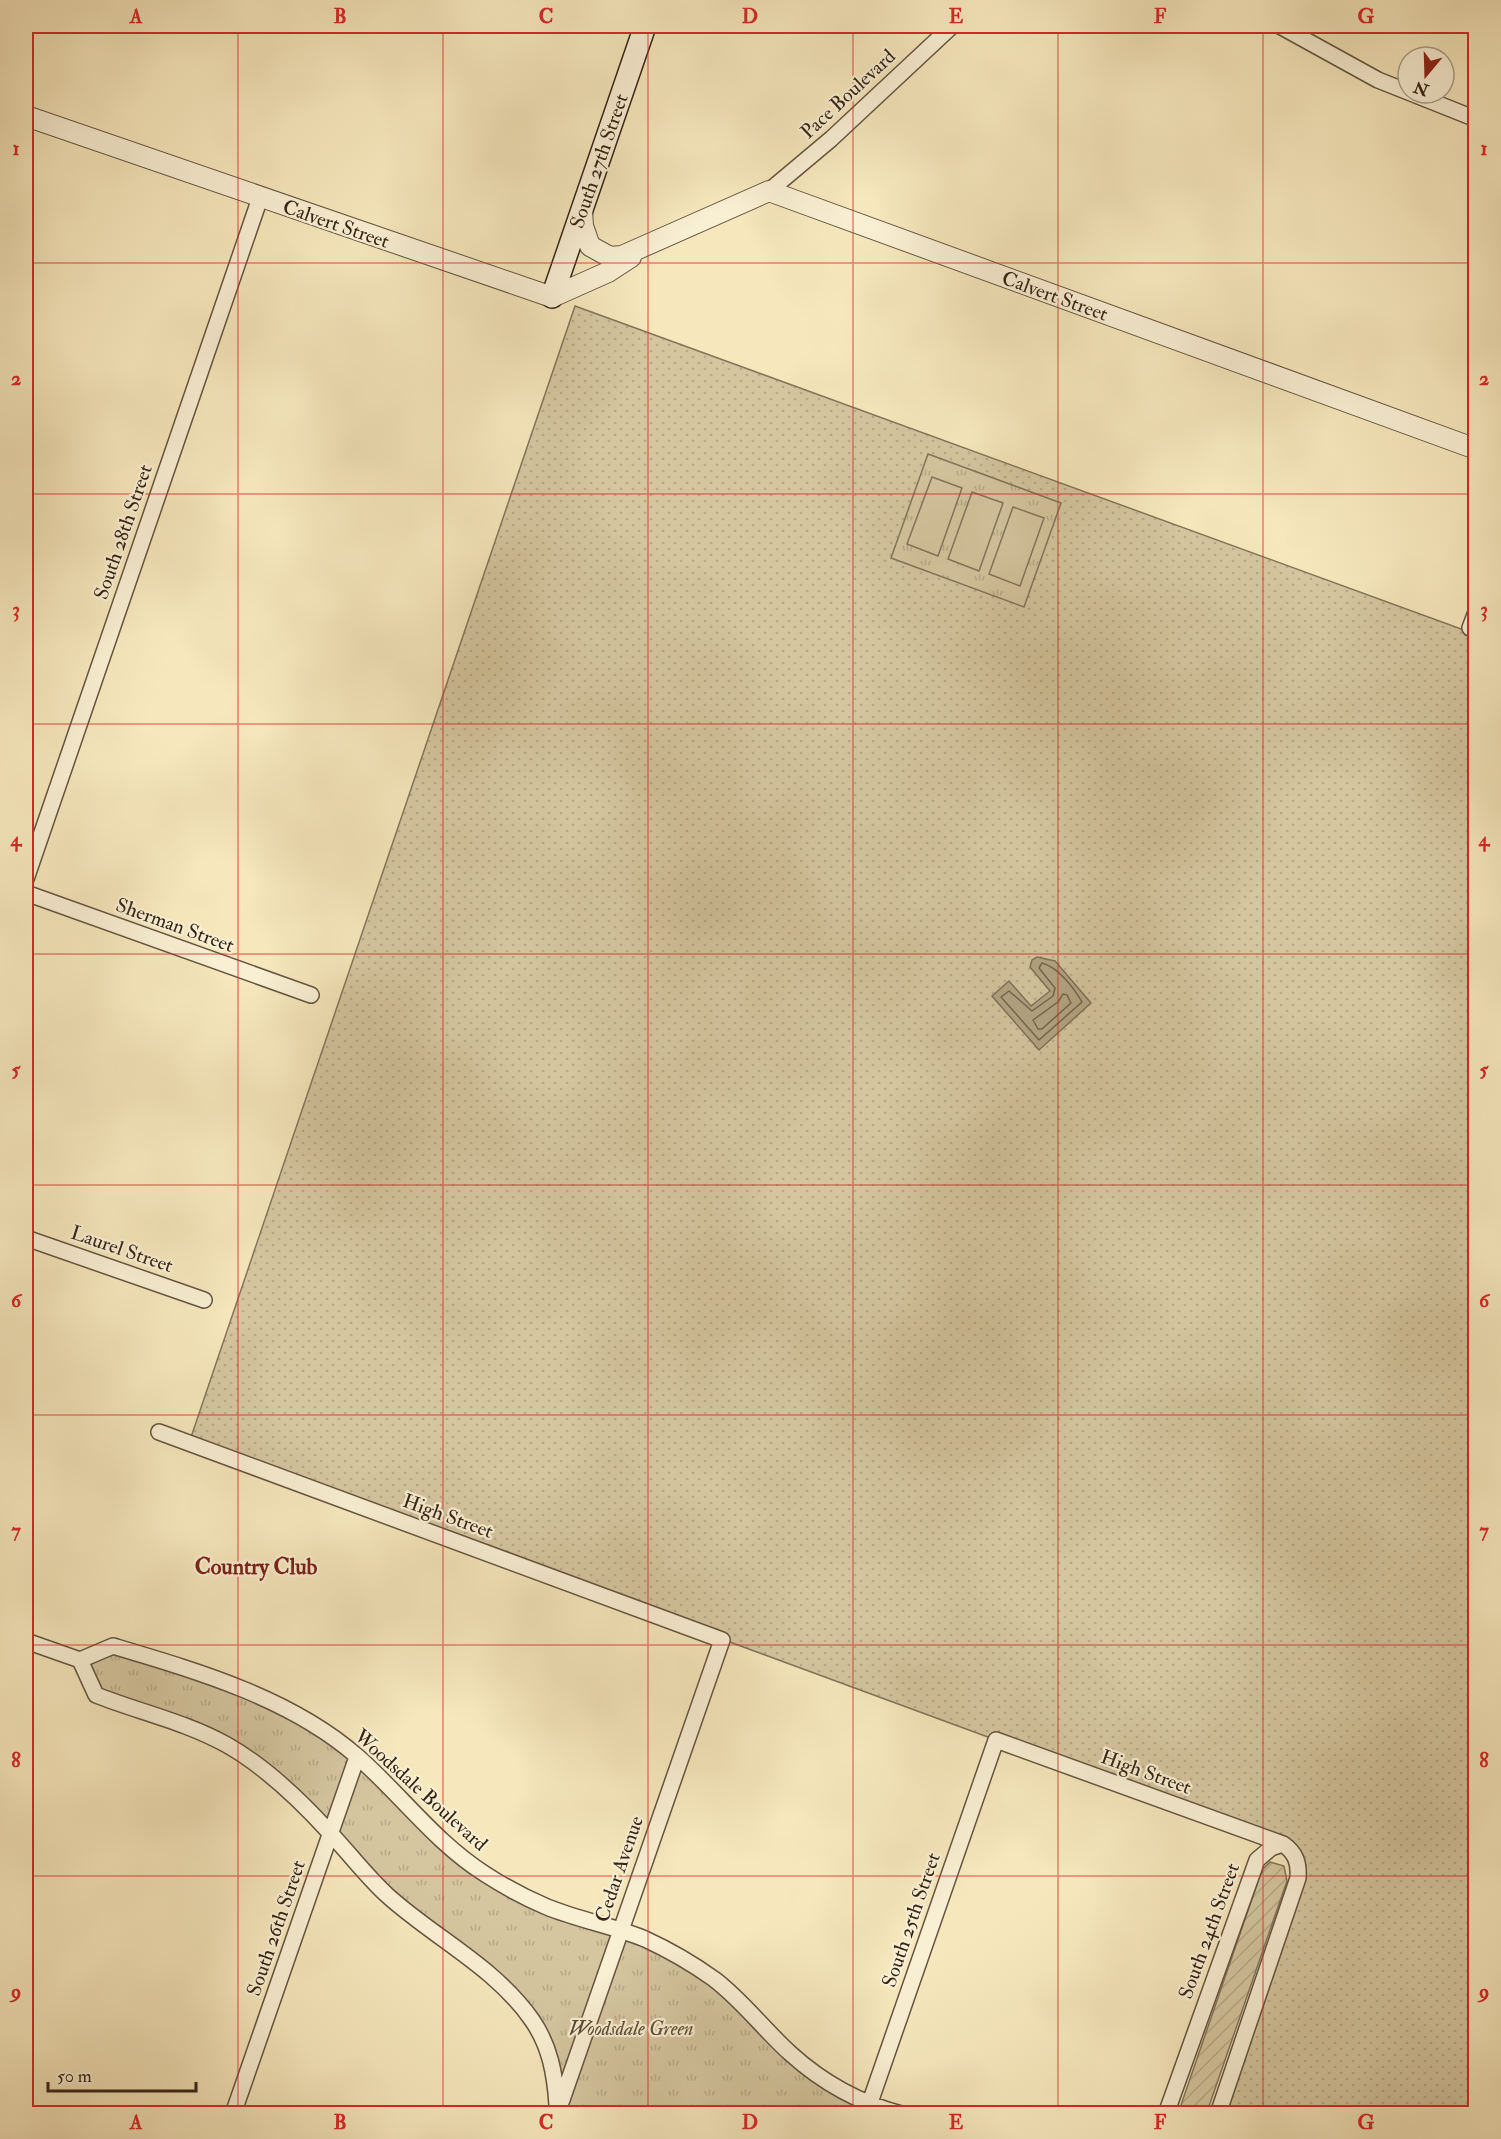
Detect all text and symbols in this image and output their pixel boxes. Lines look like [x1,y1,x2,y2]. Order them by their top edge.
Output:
text: A [129,4,143,29]
text: B [333,4,347,29]
text: C [539,4,553,29]
text: D [742,4,758,29]
text: E [949,4,964,29]
text: F [1154,4,1167,29]
text: G [1358,4,1375,29]
street label: Pace Boulevard [795,44,901,144]
north arrow [1396,45,1456,105]
text: N [1411,76,1432,100]
street label: South 27th Street [564,90,634,232]
text: 1 [12,136,20,161]
text: 1 [1480,136,1488,161]
street label: Calvert Street [279,194,393,254]
street label: Calvert Street [999,265,1112,327]
text: 2 [11,366,21,391]
text: 2 [1479,366,1489,391]
street label: South 28th Street [88,461,158,603]
text: 3 [12,597,20,622]
text: 3 [1480,597,1488,622]
text: 4 [10,827,23,852]
text: 4 [1478,827,1491,852]
street label: Sherman Street [113,892,238,958]
text: 5 [12,1057,22,1082]
text: 5 [1480,1057,1490,1082]
street label: Laurel Street [68,1220,177,1278]
text: 6 [11,1288,23,1313]
text: 6 [1479,1288,1491,1313]
street label: High Street [399,1488,497,1544]
text: 7 [11,1518,21,1543]
text: 7 [1479,1518,1489,1543]
district label: Country Club [195,1553,318,1582]
street label: Woodsdale Boulevard [348,1723,493,1856]
street label: High Street [1097,1744,1195,1800]
text: 8 [11,1748,21,1773]
text: 8 [1479,1748,1489,1773]
street label: Cedar Avenue [589,1813,649,1925]
street label: South 25th Street [876,1849,946,1990]
street label: South 26th Street [241,1856,311,1999]
street label: South 24th Street [1173,1859,1245,2002]
text: 9 [9,1979,21,2004]
text: 9 [1477,1979,1489,2004]
park label: Woodsdale Green [568,2016,694,2041]
scale bar [48,2055,196,2093]
text: 50 m [57,2065,92,2088]
text: A [129,2110,143,2135]
text: B [333,2110,347,2135]
text: C [539,2110,553,2135]
text: D [742,2110,758,2135]
text: E [949,2110,964,2135]
text: F [1154,2110,1167,2135]
text: G [1358,2110,1375,2135]

